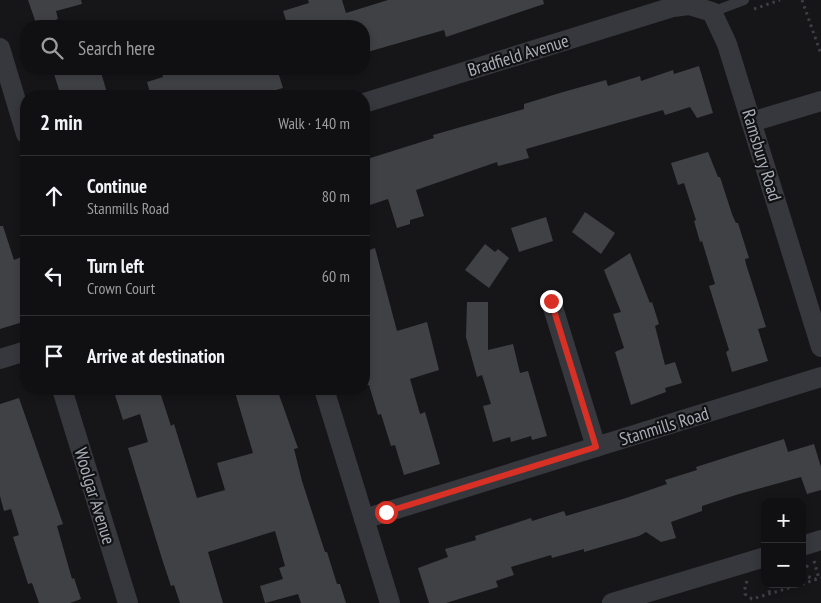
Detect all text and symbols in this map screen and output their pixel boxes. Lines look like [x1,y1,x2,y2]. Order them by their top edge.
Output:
search box [20,20,370,75]
street label: Bradfield Avenue [465,29,571,81]
icon: search [38,34,66,62]
text: Search here [78,36,155,60]
street label: Ramsbury Road [737,106,787,204]
text: 2 min [40,109,82,136]
text: Walk · 140 m [278,113,350,133]
text: Continue [87,174,147,198]
icon: ahead [40,182,68,210]
text: 80 m [322,186,350,206]
text: Stanmills Road [87,198,169,218]
text: Turn left [87,254,144,278]
icon: left [40,262,68,290]
text: 60 m [322,266,350,286]
text: Crown Court [87,278,155,298]
route end [540,290,563,313]
icon: arrive [40,342,68,370]
text: Arrive at destination [87,344,225,368]
street label: Stanmills Road [616,401,712,451]
street label: Woolgar Avenue [69,445,121,547]
map controls [761,498,806,588]
button: + [761,498,806,543]
route start [375,501,398,524]
button: − [761,543,806,588]

